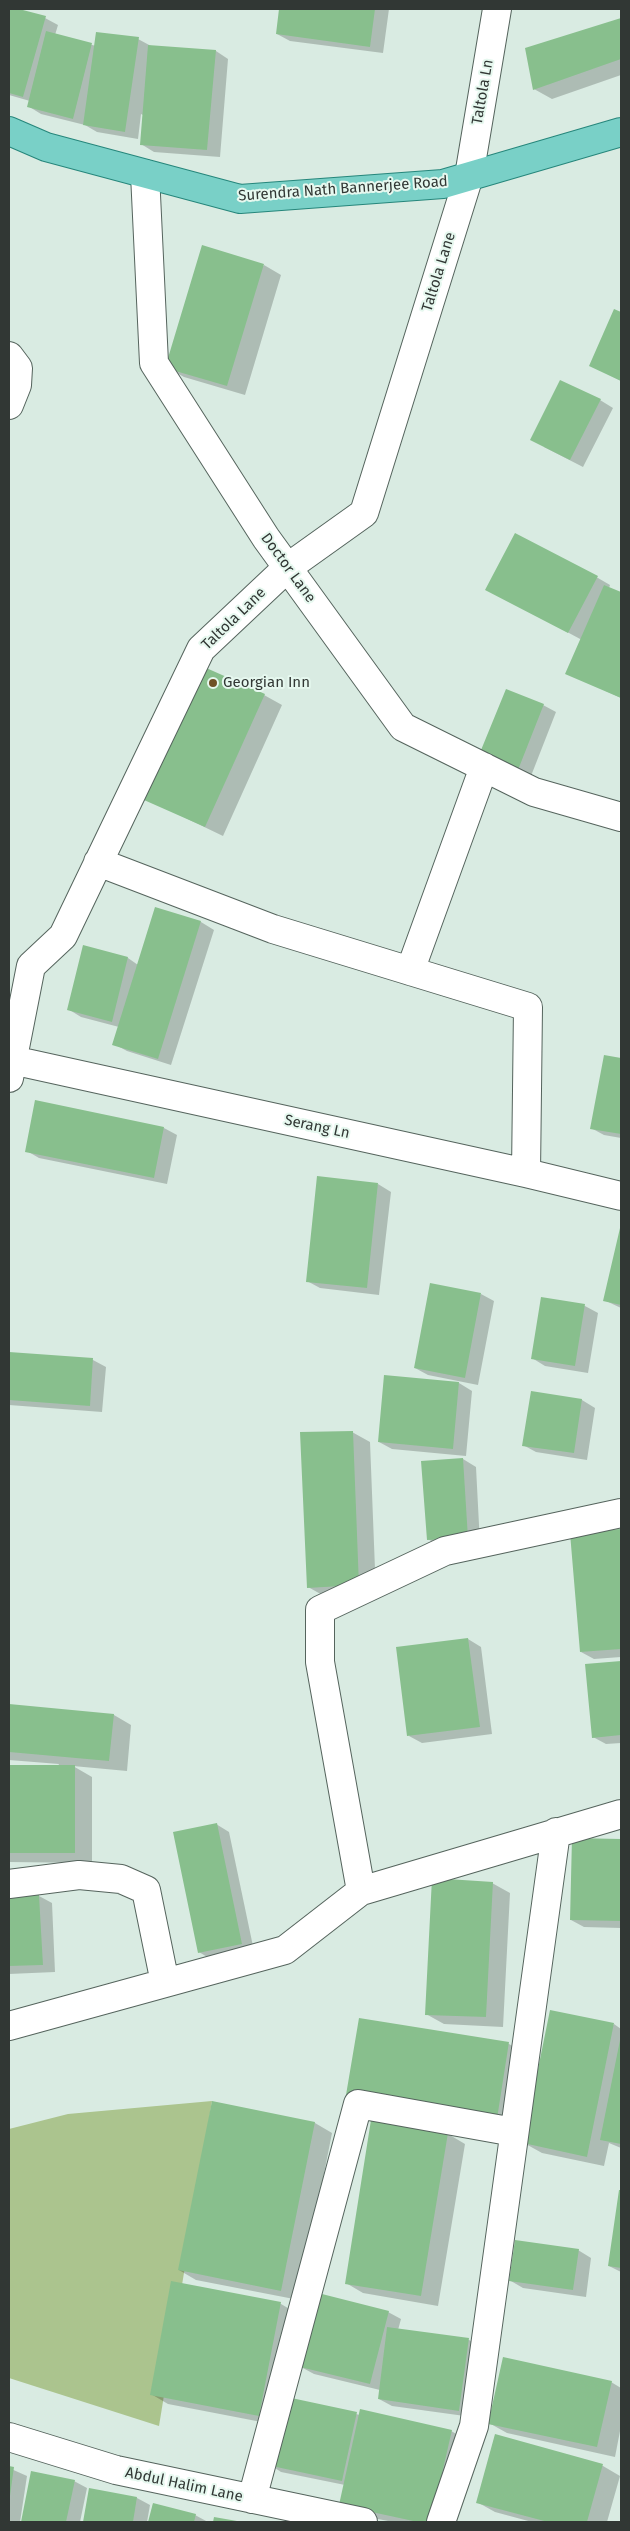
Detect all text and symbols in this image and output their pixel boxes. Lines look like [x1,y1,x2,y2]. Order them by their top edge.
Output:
street label: Taltola Ln [468,58,498,126]
street label: Surendra Nath Bannerjee Road [238,173,448,205]
street label: Taltola Lane [418,230,460,314]
street label: Doctor Lane [257,530,319,606]
street label: Taltola Lane [198,584,270,654]
place label: Georgian Inn [223,674,310,692]
marker: Georgian Inn [207,677,219,689]
street label: Serang Ln [283,1111,351,1143]
street label: Abdul Halim Lane [124,2464,244,2506]

